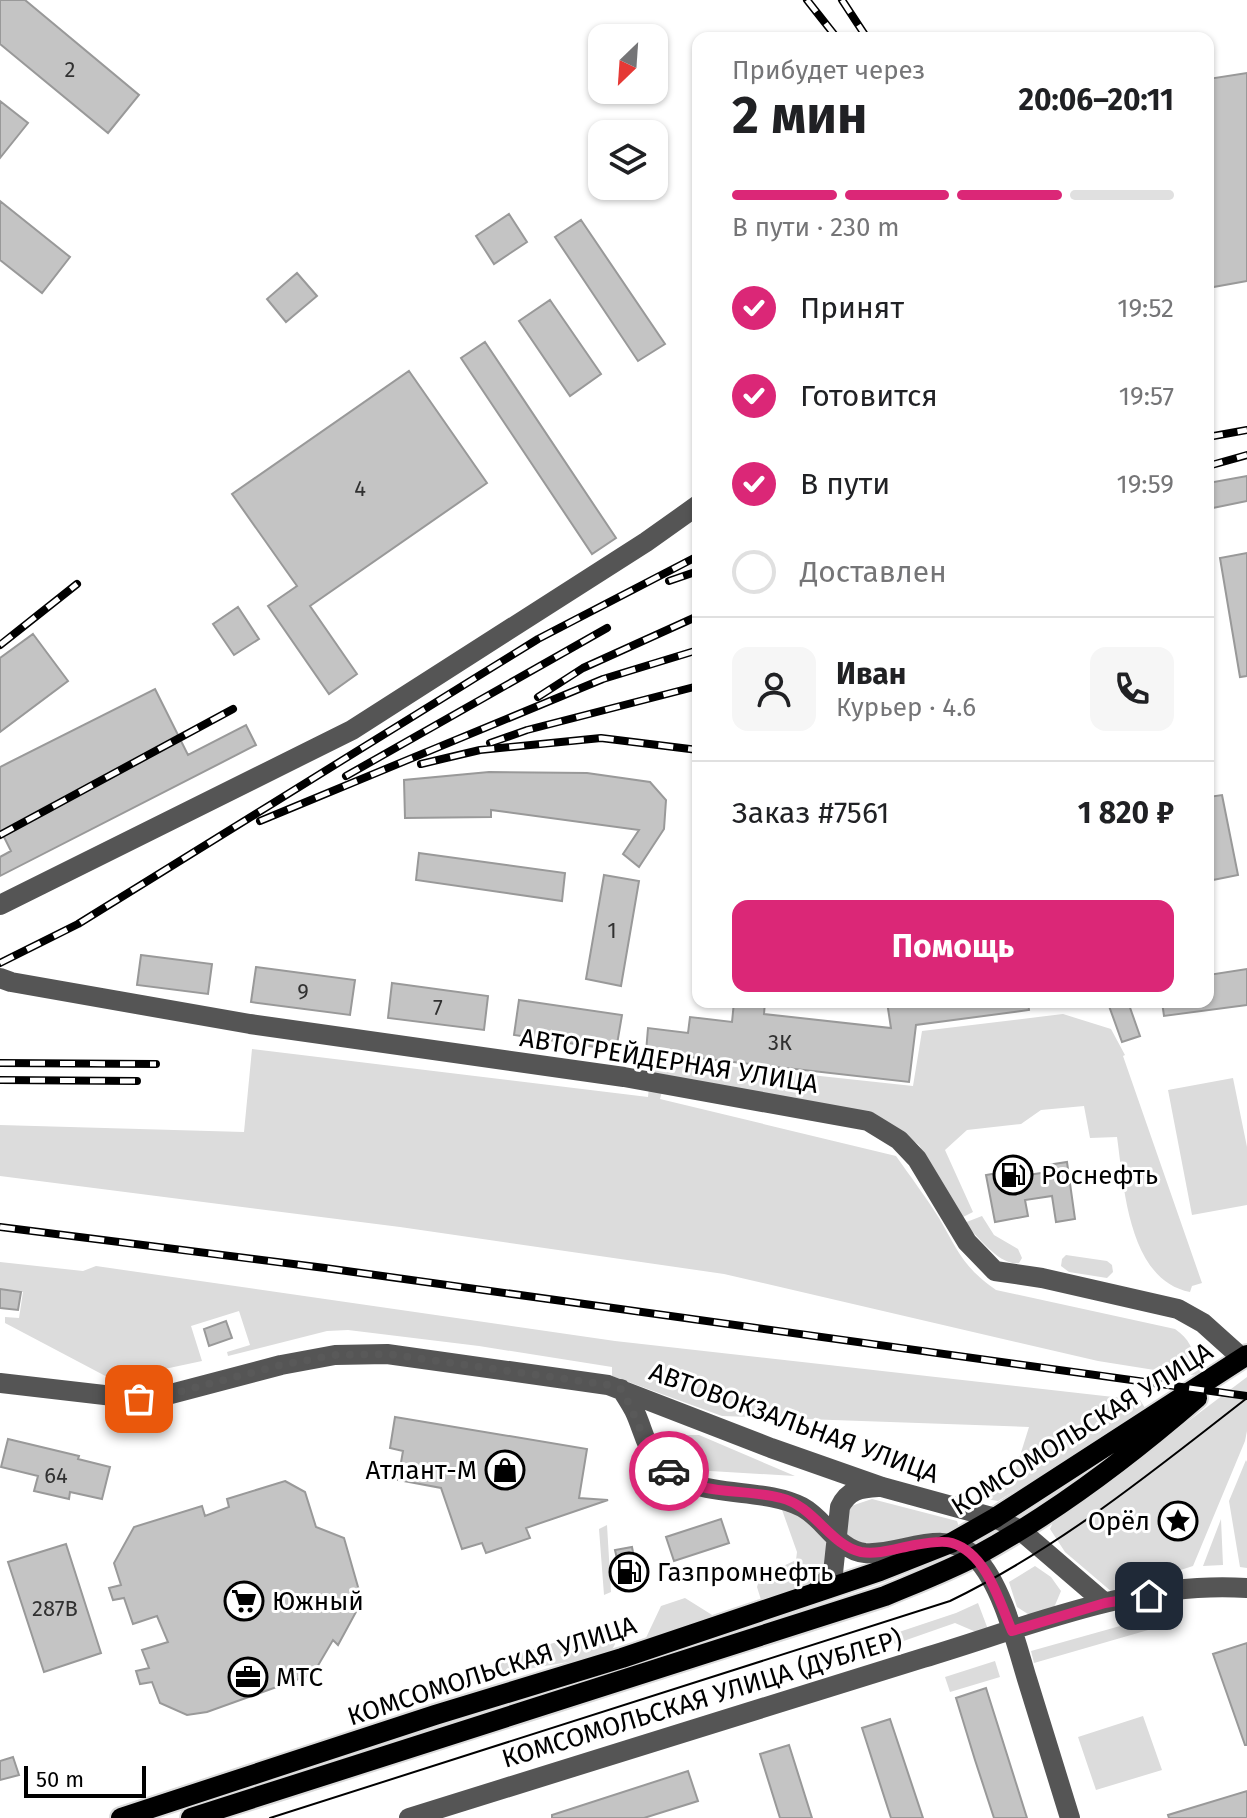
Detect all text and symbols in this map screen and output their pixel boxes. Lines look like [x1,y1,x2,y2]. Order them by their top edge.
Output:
north arrow [588,24,668,104]
map controls [588,24,668,200]
text: Прибудет через [732,55,925,86]
house number: 2 [65,56,75,83]
text: 20:06–20:11 [1019,82,1174,118]
text: 2 мин [732,84,867,147]
button: layers [588,120,668,200]
text: В пути · 230 m [732,212,900,243]
icon: check [732,286,776,330]
text: Принят [800,290,904,326]
text: 19:52 [1117,293,1174,324]
icon: check [732,374,776,418]
text: Готовится [800,378,938,414]
text: 19:57 [1119,381,1174,412]
icon: check [732,462,776,506]
text: В пути [800,466,890,502]
text: 19:59 [1116,469,1174,500]
house number: 4 [354,475,366,502]
text: Доставлен [800,554,947,590]
button: person [732,647,816,731]
button: phone [1090,647,1174,731]
text: Иван [836,656,906,692]
text: Курьер · 4.6 [836,692,976,723]
text: Заказ #7561 [732,795,889,831]
text: 1 820 ₽ [1078,795,1174,831]
button: Помощь [732,900,1174,992]
house number: 1 [607,917,617,944]
house number: 9 [297,978,309,1005]
house number: 7 [433,994,443,1021]
street label: АВТОГРЕЙДЕРНАЯ УЛИЦА [518,1022,820,1100]
house number: 3К [768,1029,792,1056]
fuel station icon: Роснефть [992,1154,1034,1196]
place label: Роснефть [1041,1160,1158,1191]
street label: КОМСОМОЛЬСКАЯ УЛИЦА [946,1336,1218,1522]
street label: АВТОВОКЗАЛЬНАЯ УЛИЦА [645,1356,943,1490]
pin [105,1365,173,1433]
icon: bag [117,1377,161,1421]
courier [629,1431,709,1511]
shop icon: Атлант-М [484,1449,526,1491]
icon: car [647,1449,691,1493]
place label: Атлант-М [365,1455,477,1486]
house number: 64 [44,1462,68,1489]
place icon: Орёл [1157,1500,1199,1542]
place label: Орёл [1088,1506,1150,1537]
fuel station icon: Газпромнефть [608,1551,650,1593]
place label: Газпромнефть [657,1557,833,1588]
pin [1115,1562,1183,1630]
icon: home [1127,1574,1171,1618]
supermarket icon: Южный [223,1580,265,1622]
place label: Южный [272,1586,364,1617]
house number: 287В [32,1595,78,1622]
street label: КОМСОМОЛЬСКАЯ УЛИЦА [344,1610,640,1732]
street label: КОМСОМОЛЬСКАЯ УЛИЦА (ДУБЛЕР) [498,1623,906,1775]
office icon: МТС [227,1656,269,1698]
place label: МТС [276,1662,323,1693]
scale bar [24,1762,146,1798]
text: 50 m [36,1766,84,1793]

